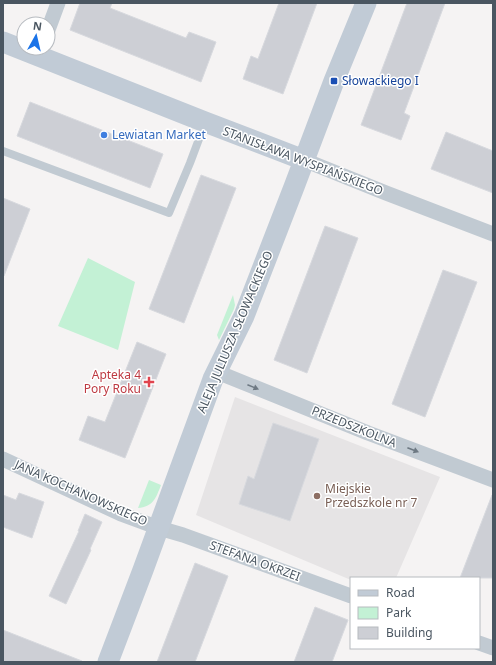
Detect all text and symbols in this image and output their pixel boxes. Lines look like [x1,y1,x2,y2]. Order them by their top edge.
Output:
north arrow [16,16,56,56]
text: N [32,18,43,34]
place label: Słowackiego I [342,72,419,89]
marker: Słowackiego I [329,76,339,86]
street label: STANISŁAWA WYSPIAŃSKIEGO [221,122,386,199]
place label: Lewiatan Market [112,126,206,143]
marker: Lewiatan Market [99,130,109,140]
street label: ALEJA JULIUSZA SŁOWACKIEGO [193,248,276,416]
place label: Apteka 4 Pory Roku [84,366,141,397]
marker: Apteka 4 Pory Roku [144,377,154,387]
one-way arrow [247,384,259,390]
street label: PRZEDSZKOLNA [309,402,399,451]
one-way arrow [407,448,419,454]
street label: JANA KOCHANOWSKIEGO [11,455,150,530]
place label: Miejskie Przedszkole nr 7 [325,480,418,511]
marker: Miejskie Przedszkole nr 7 [312,491,322,501]
street label: STEFANA OKRZEI [207,536,303,585]
legend [350,577,480,649]
text: Road [386,584,415,601]
text: Park [386,604,412,621]
text: Building [386,624,433,641]

